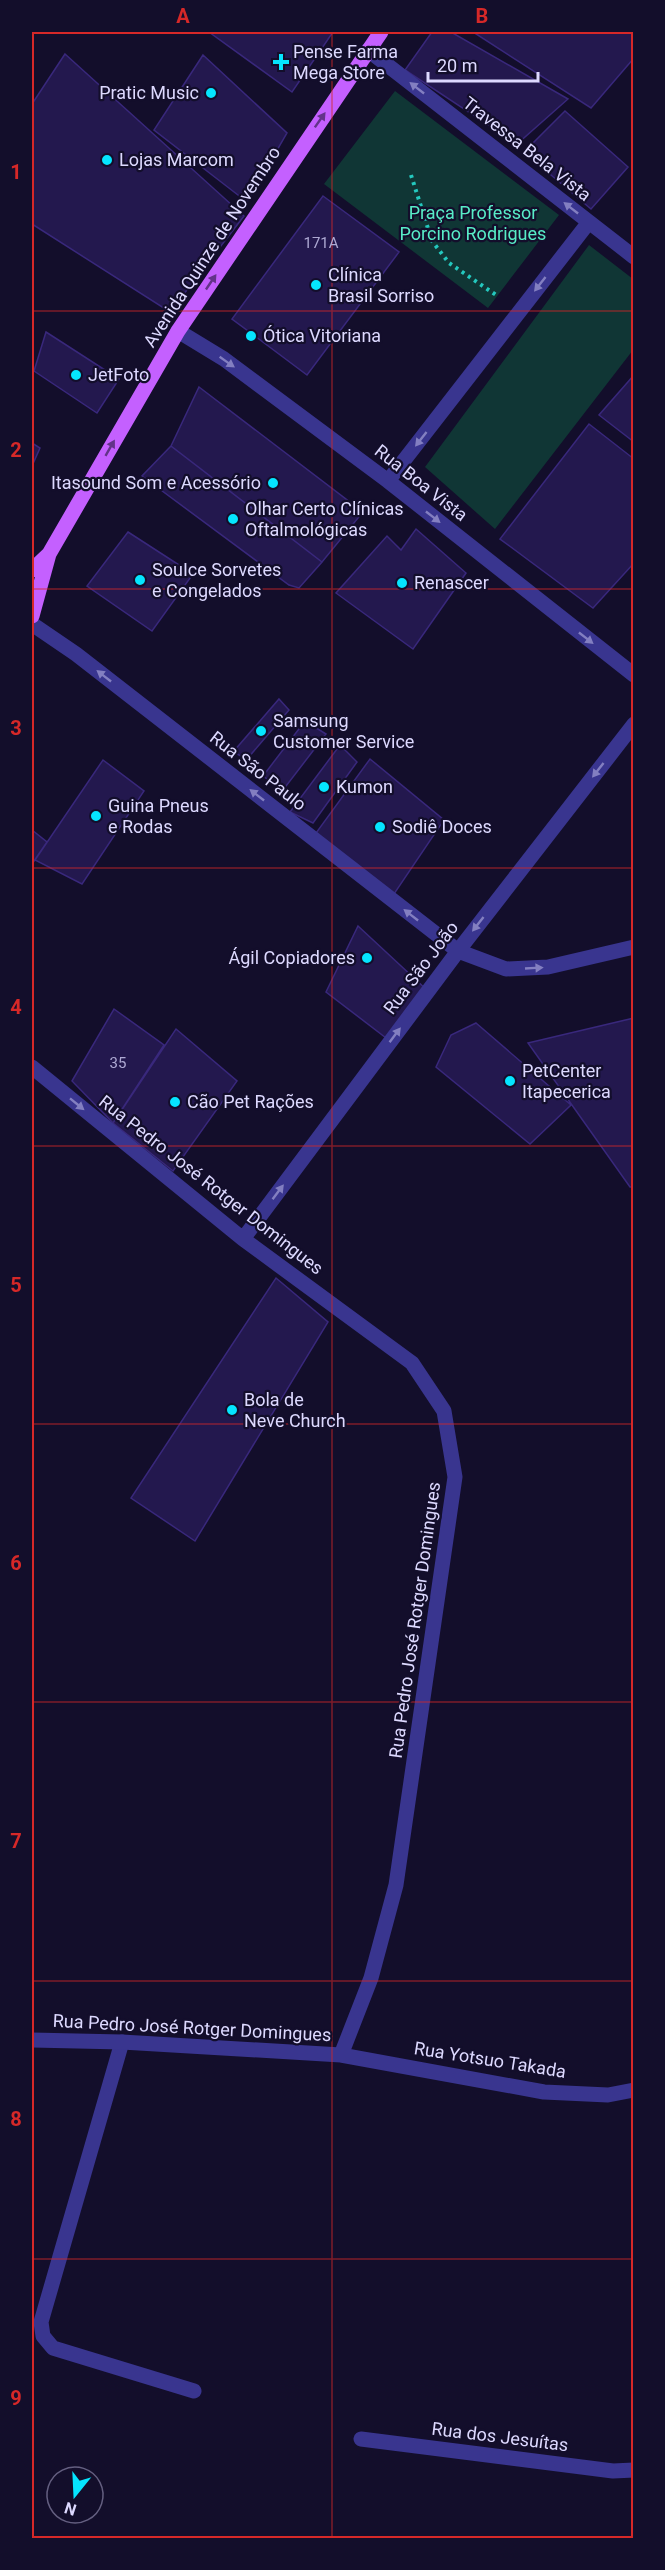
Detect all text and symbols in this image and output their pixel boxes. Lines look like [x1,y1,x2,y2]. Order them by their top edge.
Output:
text: A [176,4,190,28]
text: B [476,4,488,28]
place label: Pense Farma Mega Store [293,41,398,83]
scale bar [428,45,538,83]
marker: Pense Farma Mega Store [274,55,288,69]
text: 20 m [437,55,477,76]
place label: Pratic Music [99,82,199,103]
one-way arrow [409,82,425,95]
marker: Pratic Music [204,86,218,100]
street label: Travessa Bela Vista [459,92,596,205]
one-way arrow [314,112,326,128]
street label: Avenida Quinze de Novembro [139,142,284,351]
place label: Lojas Marcom [119,149,234,170]
marker: Lojas Marcom [100,153,114,167]
text: 1 [10,160,22,184]
one-way arrow [563,201,579,214]
park label: Praça Professor Porcino Rodrigues [400,202,546,244]
house number: 171A [303,234,339,252]
place label: Clínica Brasil Sorriso [328,264,434,306]
one-way arrow [205,274,217,290]
one-way arrow [534,277,546,292]
marker: Clínica Brasil Sorriso [309,278,323,292]
place label: Ótica Vitoriana [263,325,381,346]
marker: Ótica Vitoriana [244,329,258,343]
one-way arrow [219,356,235,368]
place label: JetFoto [88,364,149,385]
marker: JetFoto [69,368,83,382]
one-way arrow [415,431,427,447]
text: 2 [10,438,22,462]
one-way arrow [105,440,115,457]
street label: Rua Boa Vista [371,440,472,525]
place label: Itasound Som e Acessório [51,472,261,493]
marker: Itasound Som e Acessório [266,476,280,490]
place label: Olhar Certo Clínicas Oftalmológicas [245,498,404,540]
one-way arrow [426,511,441,523]
marker: Olhar Certo Clínicas Oftalmológicas [226,512,240,526]
place label: SouIce Sorvetes e Congelados [152,559,281,601]
place label: Renascer [414,572,489,593]
marker: SouIce Sorvetes e Congelados [133,573,147,587]
marker: Renascer [395,576,409,590]
one-way arrow [578,632,594,645]
one-way arrow [96,670,111,682]
place label: Samsung Customer Service [273,710,414,752]
text: 3 [10,716,22,740]
marker: Samsung Customer Service [254,724,268,738]
street label: Rua São Paulo [206,727,311,815]
one-way arrow [591,762,604,778]
place label: Kumon [336,776,393,797]
marker: Kumon [317,780,331,794]
one-way arrow [250,790,265,802]
place label: Guina Pneus e Rodas [108,795,209,837]
marker: Guina Pneus e Rodas [89,809,103,823]
place label: Sodiê Doces [392,816,492,837]
marker: Sodiê Doces [373,820,387,834]
one-way arrow [404,909,420,921]
street label: Rua São João [379,917,462,1018]
one-way arrow [473,917,485,932]
place label: Ágil Copiadores [228,947,355,968]
marker: Ágil Copiadores [360,951,374,965]
one-way arrow [524,964,543,973]
text: 4 [10,995,22,1019]
one-way arrow [388,1028,400,1043]
house number: 35 [110,1054,126,1072]
place label: PetCenter Itapecerica [522,1060,611,1102]
marker: PetCenter Itapecerica [503,1074,517,1088]
street label: Rua Pedro José Rotger Domingues [95,1090,328,1279]
place label: Cão Pet Rações [187,1091,314,1112]
marker: Cão Pet Rações [168,1095,182,1109]
one-way arrow [69,1097,84,1110]
one-way arrow [272,1184,284,1200]
text: 5 [10,1273,22,1297]
place label: Bola de Neve Church [244,1389,346,1431]
marker: Bola de Neve Church [225,1403,239,1417]
street label: Rua Pedro José Rotger Domingues [385,1480,444,1759]
text: 6 [10,1551,22,1575]
text: 7 [10,1829,22,1853]
street label: Rua Pedro José Rotger Domingues [52,2010,332,2045]
street label: Rua Yotsuo Takada [413,2037,568,2082]
text: 8 [10,2107,22,2131]
text: 9 [10,2386,22,2410]
street label: Rua dos Jesuítas [431,2418,570,2455]
north arrow [45,2465,105,2525]
text: N [62,2498,79,2520]

